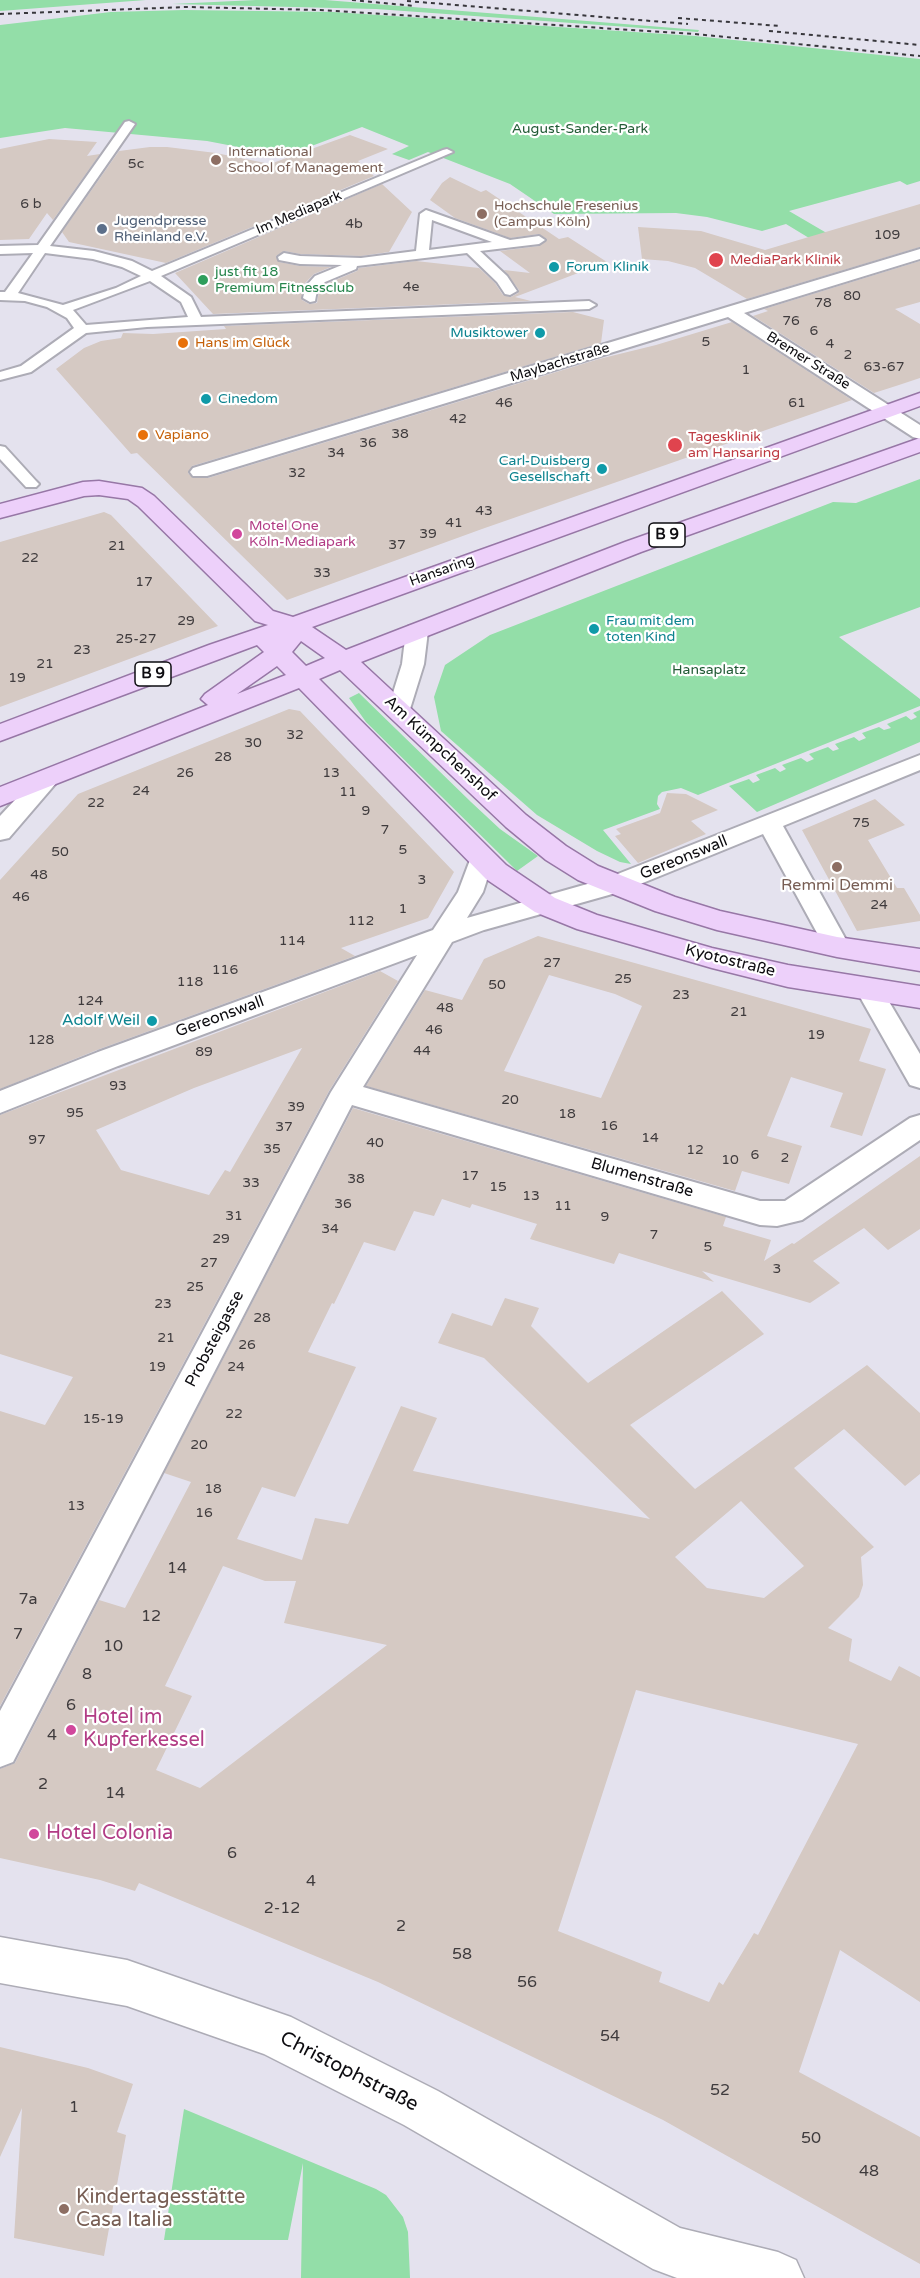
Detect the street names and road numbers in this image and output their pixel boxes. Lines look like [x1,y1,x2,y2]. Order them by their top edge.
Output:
street label: Im Mediapark [254,187,344,239]
street label: Bremer Straße [763,328,853,394]
street label: Maybachstraße [508,340,612,386]
road number: B 9 [649,523,685,547]
street label: Hansaring [407,552,477,590]
road number: B 9 [135,662,171,686]
street label: Am Kümpchenshof [380,692,500,806]
street label: Gereonswall [637,832,731,884]
street label: Kyotostraße [683,941,777,981]
street label: Gereonswall [173,992,267,1042]
street label: Blumenstraße [588,1154,696,1202]
street label: Probsteigasse [182,1287,248,1391]
street label: Christophstraße [276,2027,422,2117]

